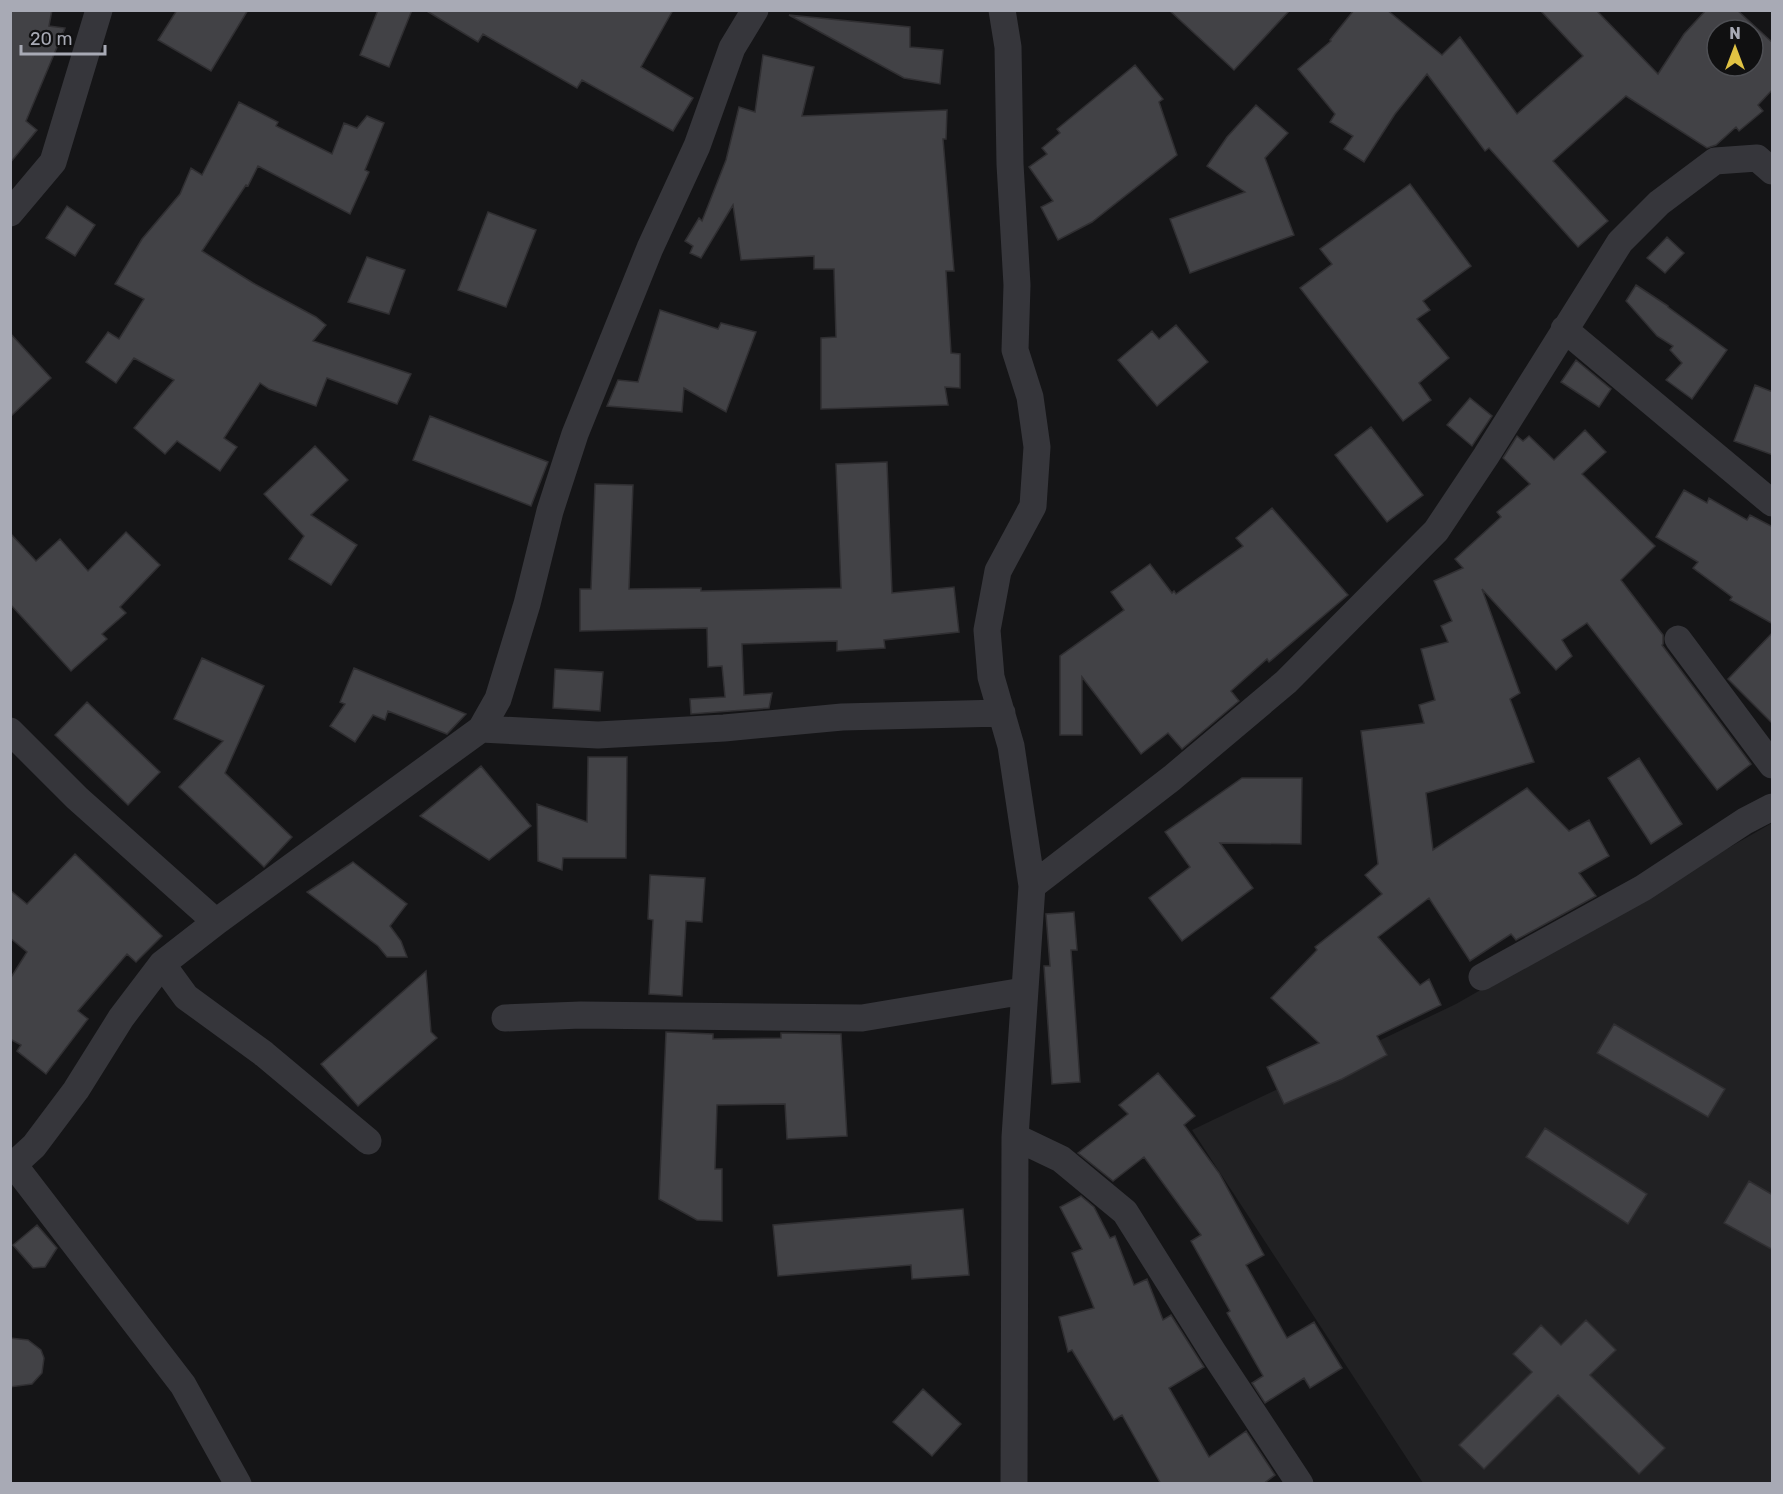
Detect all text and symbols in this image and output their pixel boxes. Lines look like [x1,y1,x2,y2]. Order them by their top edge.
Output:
scale bar [21,18,105,56]
north arrow [1705,18,1765,78]
text: N [1729,24,1741,43]
text: 20 m [30,28,72,50]

